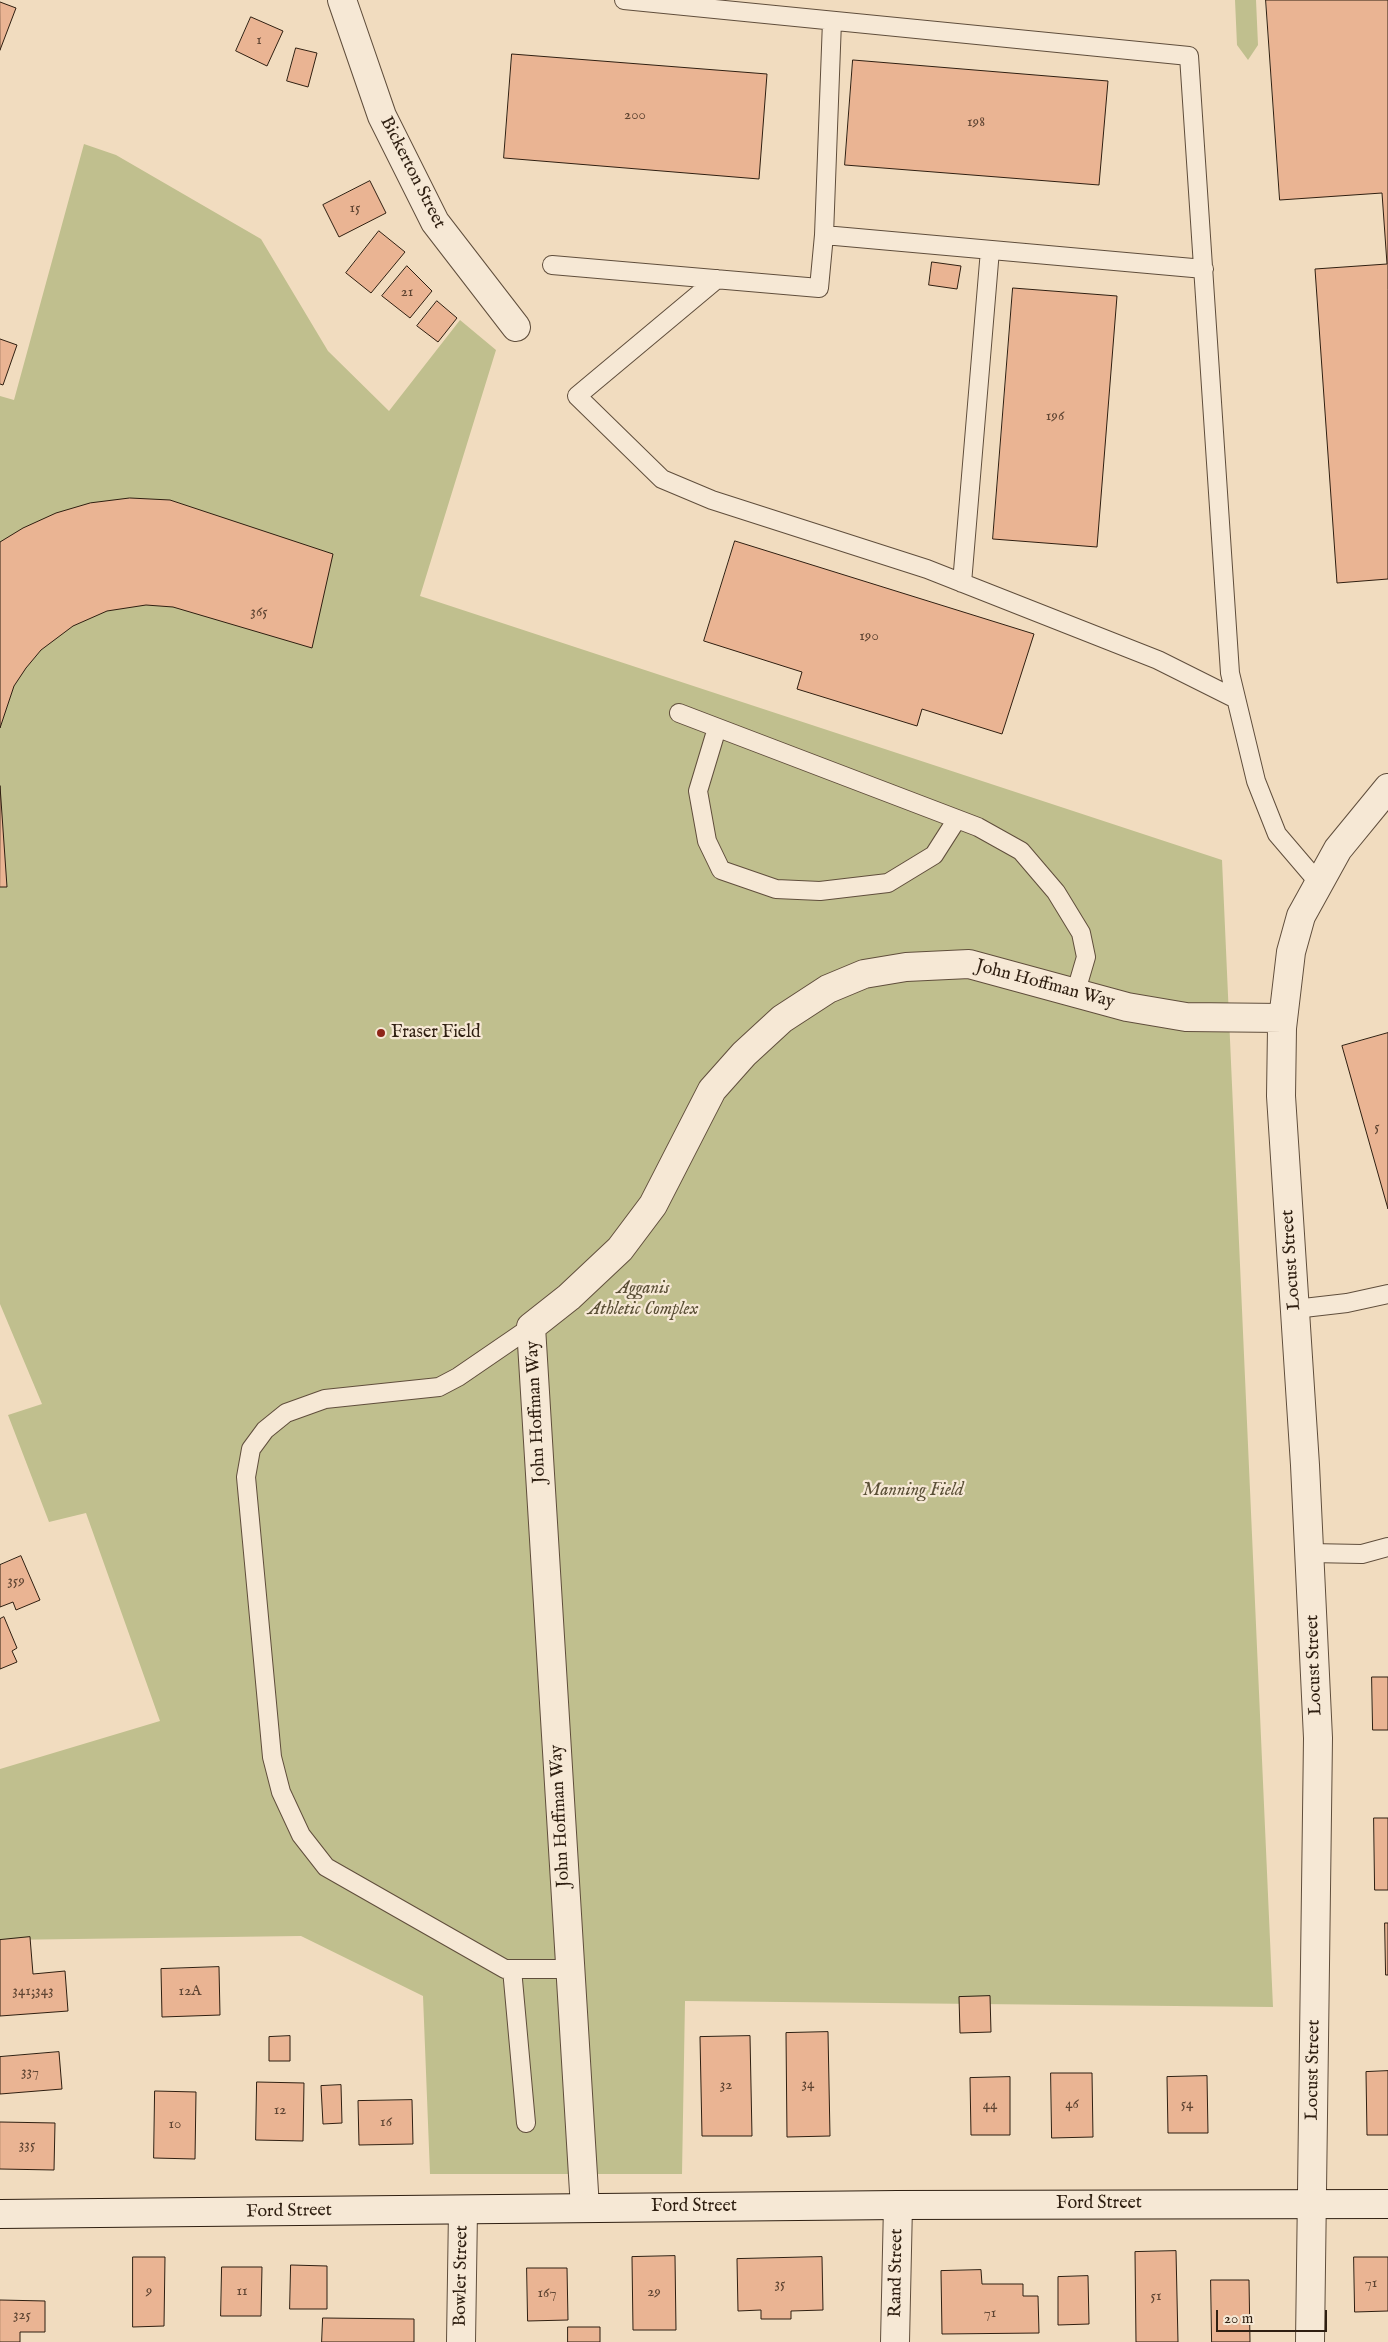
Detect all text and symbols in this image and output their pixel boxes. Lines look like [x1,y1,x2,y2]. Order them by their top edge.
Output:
house number: 1 [256,32,262,50]
house number: 200 [624,107,646,125]
street label: Bickerton Street [375,113,449,233]
house number: 198 [967,114,985,132]
house number: 15 [349,200,361,218]
house number: 21 [401,284,413,302]
house number: 196 [1046,408,1064,426]
house number: 365 [250,604,268,622]
house number: 190 [859,628,879,646]
street label: John Hoffman Way [973,956,1117,1014]
place label: Fraser Field [391,1022,481,1044]
marker: Fraser Field [375,1027,387,1039]
house number: 5 [1374,1119,1380,1137]
street label: Locust Street [1278,1209,1306,1311]
park label: Agganis Athletic Complex [588,1278,698,1320]
street label: John Hoffman Way [522,1340,552,1484]
park label: Manning Field [862,1480,964,1502]
house number: 359 [7,1573,25,1591]
street label: Locust Street [1302,1614,1328,1716]
street label: John Hoffman Way [546,1744,576,1888]
house number: 341;343 [12,1983,54,2001]
house number: 12A [179,1983,201,2001]
street label: Locust Street [1302,2019,1326,2121]
house number: 337 [21,2064,39,2082]
house number: 34 [802,2076,814,2094]
house number: 32 [720,2077,732,2095]
house number: 46 [1065,2096,1079,2114]
house number: 54 [1181,2096,1193,2114]
house number: 44 [983,2097,997,2115]
house number: 12 [274,2102,286,2120]
house number: 16 [380,2114,392,2132]
house number: 10 [169,2116,181,2134]
house number: 335 [19,2137,35,2155]
street label: Ford Street [1056,2193,1142,2215]
street label: Ford Street [651,2196,737,2218]
street label: Ford Street [246,2200,332,2224]
street label: Bowler Street [450,2225,474,2327]
street label: Rand Street [885,2228,909,2318]
house number: 71 [1365,2275,1377,2293]
house number: 35 [774,2276,786,2294]
house number: 9 [146,2283,152,2301]
house number: 11 [236,2283,248,2301]
house number: 29 [647,2284,661,2302]
house number: 167 [538,2285,556,2303]
house number: 51 [1150,2288,1162,2306]
scale bar [1218,2300,1329,2332]
house number: 71 [984,2305,996,2323]
house number: 325 [13,2307,31,2325]
text: 20 m [1224,2309,1253,2328]

